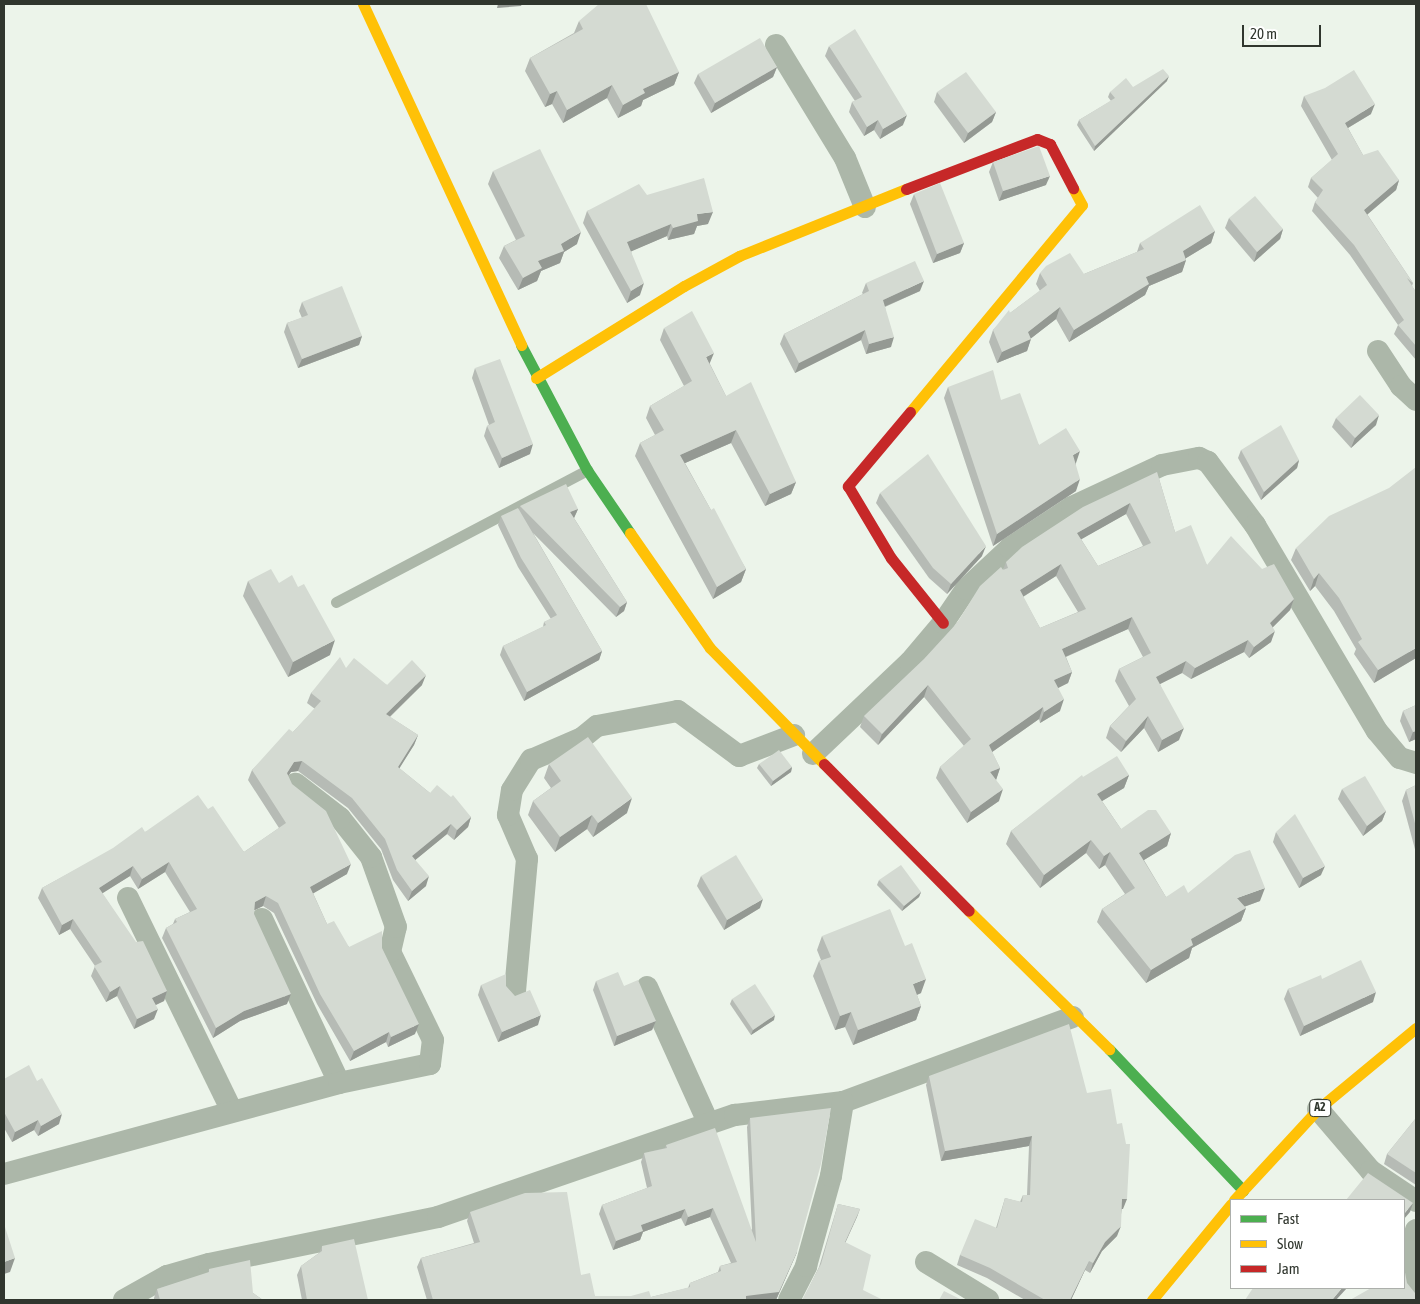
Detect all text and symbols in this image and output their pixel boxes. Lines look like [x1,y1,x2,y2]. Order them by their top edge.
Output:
scale bar [1245,15,1324,47]
text: 20 m [1250,25,1277,42]
road number: A2 [1309,1098,1331,1118]
legend [1230,1199,1405,1289]
text: Fast [1277,1210,1299,1227]
text: Slow [1277,1235,1303,1252]
text: Jam [1277,1260,1300,1277]

